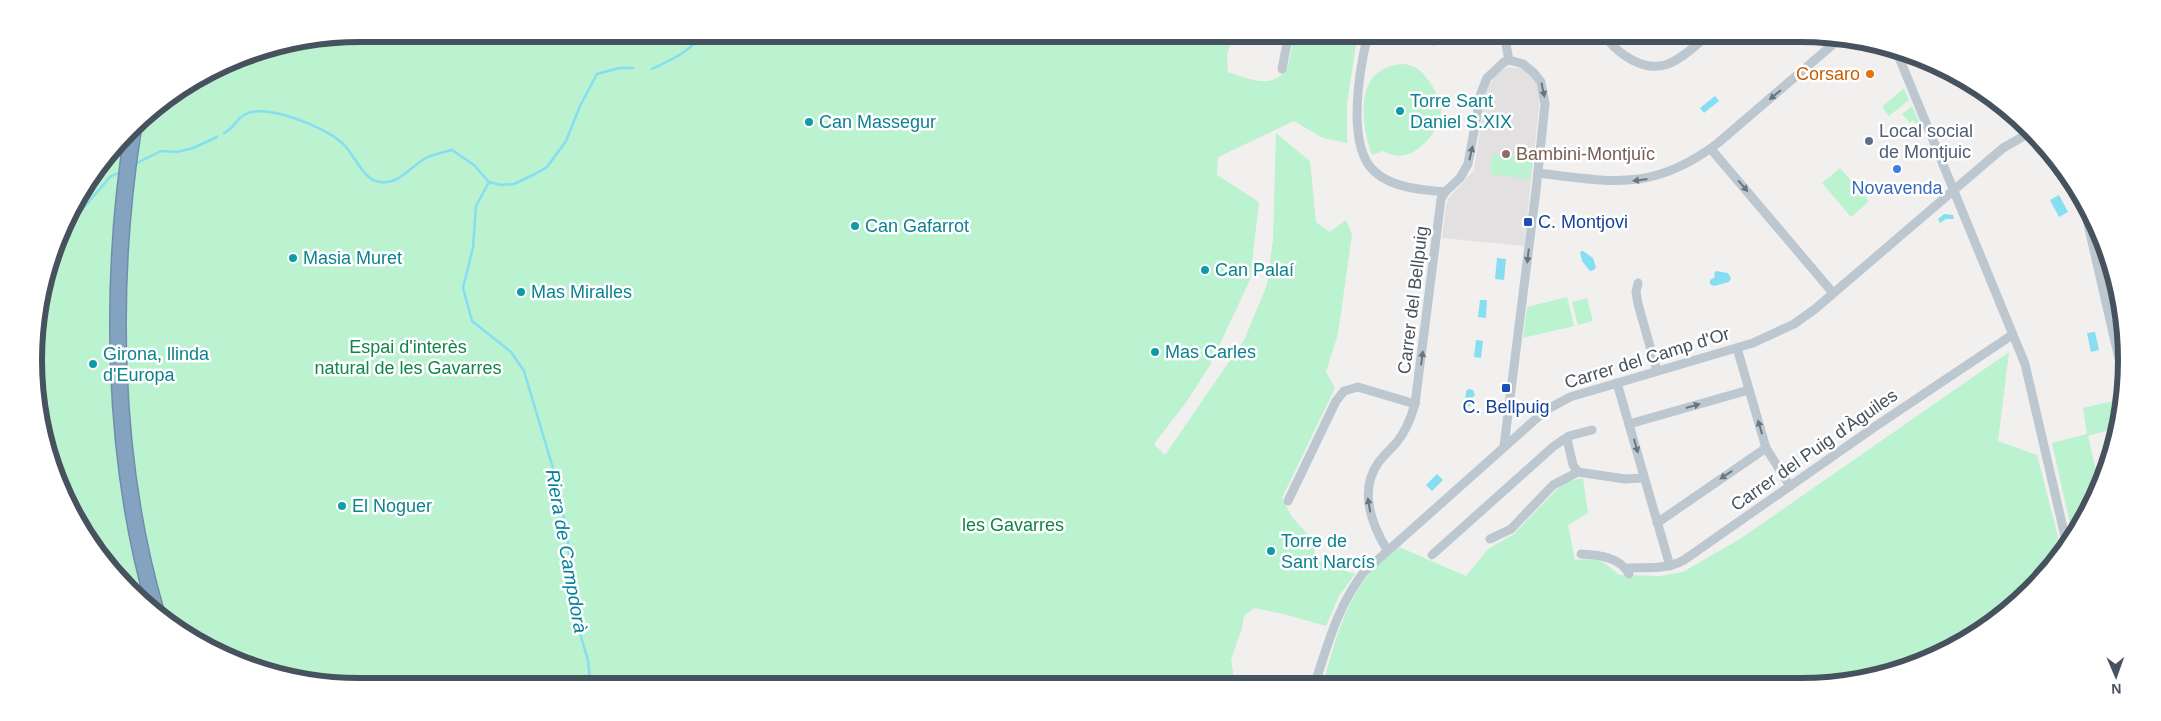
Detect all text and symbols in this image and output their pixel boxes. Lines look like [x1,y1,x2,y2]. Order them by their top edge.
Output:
place label: Corsaro [1796,64,1860,84]
marker: Corsaro [1864,68,1876,80]
one-way arrow [1539,83,1547,98]
one-way arrow [1768,89,1781,100]
place label: Torre Sant Daniel S.XIX [1410,91,1512,132]
marker: Torre Sant Daniel S.XIX [1394,105,1406,117]
place label: Can Massegur [819,112,936,132]
marker: Can Massegur [803,116,815,128]
place label: Local social de Montjuic [1879,121,1973,162]
marker: Local social de Montjuic [1863,135,1875,147]
place label: Bambini-Montjuïc [1516,144,1655,164]
one-way arrow [1467,145,1475,160]
marker: Bambini-Montjuïc [1500,148,1512,160]
marker: Novavenda [1891,163,1903,175]
one-way arrow [1631,176,1647,184]
place label: Novavenda [1851,178,1944,198]
one-way arrow [1737,179,1748,192]
place label: C. Montjovi [1538,212,1628,232]
place label: Can Gafarrot [865,216,969,236]
marker: C. Montjovi [1522,216,1534,228]
marker: Can Gafarrot [849,220,861,232]
street label: Carrer del Bellpuig [1394,225,1432,375]
place label: Masia Muret [303,248,402,268]
one-way arrow [1524,248,1532,264]
marker: Masia Muret [287,252,299,264]
place label: Can Palaí [1215,260,1294,280]
marker: Can Palaí [1199,264,1211,276]
place label: Mas Miralles [531,282,632,302]
marker: Mas Miralles [515,286,527,298]
street label: Carrer del Camp d'Or [1562,323,1732,393]
park label: Espai d'interès natural de les Gavarres [314,337,502,378]
place label: Mas Carles [1165,342,1256,362]
place label: Girona, llinda d'Europa [103,344,210,385]
marker: Mas Carles [1149,346,1161,358]
one-way arrow [1418,349,1426,365]
marker: Girona, llinda d'Europa [87,358,99,370]
marker: C. Bellpuig [1500,382,1512,394]
street label: Carrer del Puig d'Àguiles [1727,385,1901,515]
place label: C. Bellpuig [1462,397,1550,417]
one-way arrow [1685,402,1700,410]
one-way arrow [1756,420,1764,435]
one-way arrow [1632,439,1640,454]
water label: Riera de Campdorà [542,468,591,635]
one-way arrow [1719,470,1733,480]
place label: El Noguer [352,496,432,516]
one-way arrow [1365,497,1373,513]
marker: El Noguer [336,500,348,512]
park label: les Gavarres [962,515,1064,535]
place label: Torre de Sant Narcís [1281,531,1375,572]
marker: Torre de Sant Narcís [1265,545,1277,557]
north arrow [2091,651,2141,701]
text: N [2111,681,2122,697]

